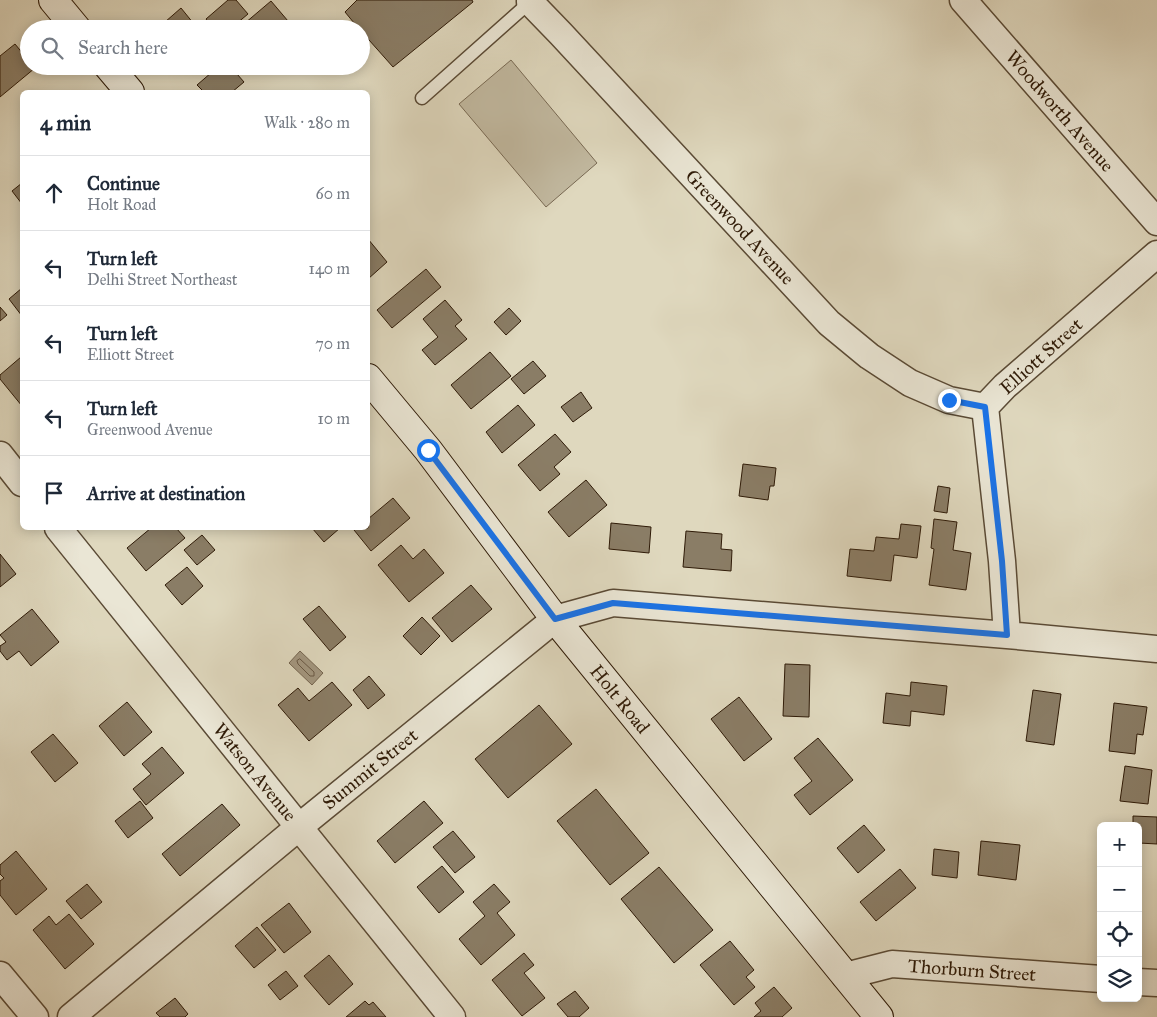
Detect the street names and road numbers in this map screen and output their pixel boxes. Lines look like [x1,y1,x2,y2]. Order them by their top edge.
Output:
street label: Woodworth Avenue [1001,45,1119,177]
street label: Greenwood Avenue [681,165,799,289]
street label: Elliott Street [995,313,1087,399]
street label: Holt Road [585,660,655,739]
street label: Watson Avenue [208,718,302,826]
street label: Summit Street [318,723,423,814]
street label: Thorburn Street [907,954,1037,986]

